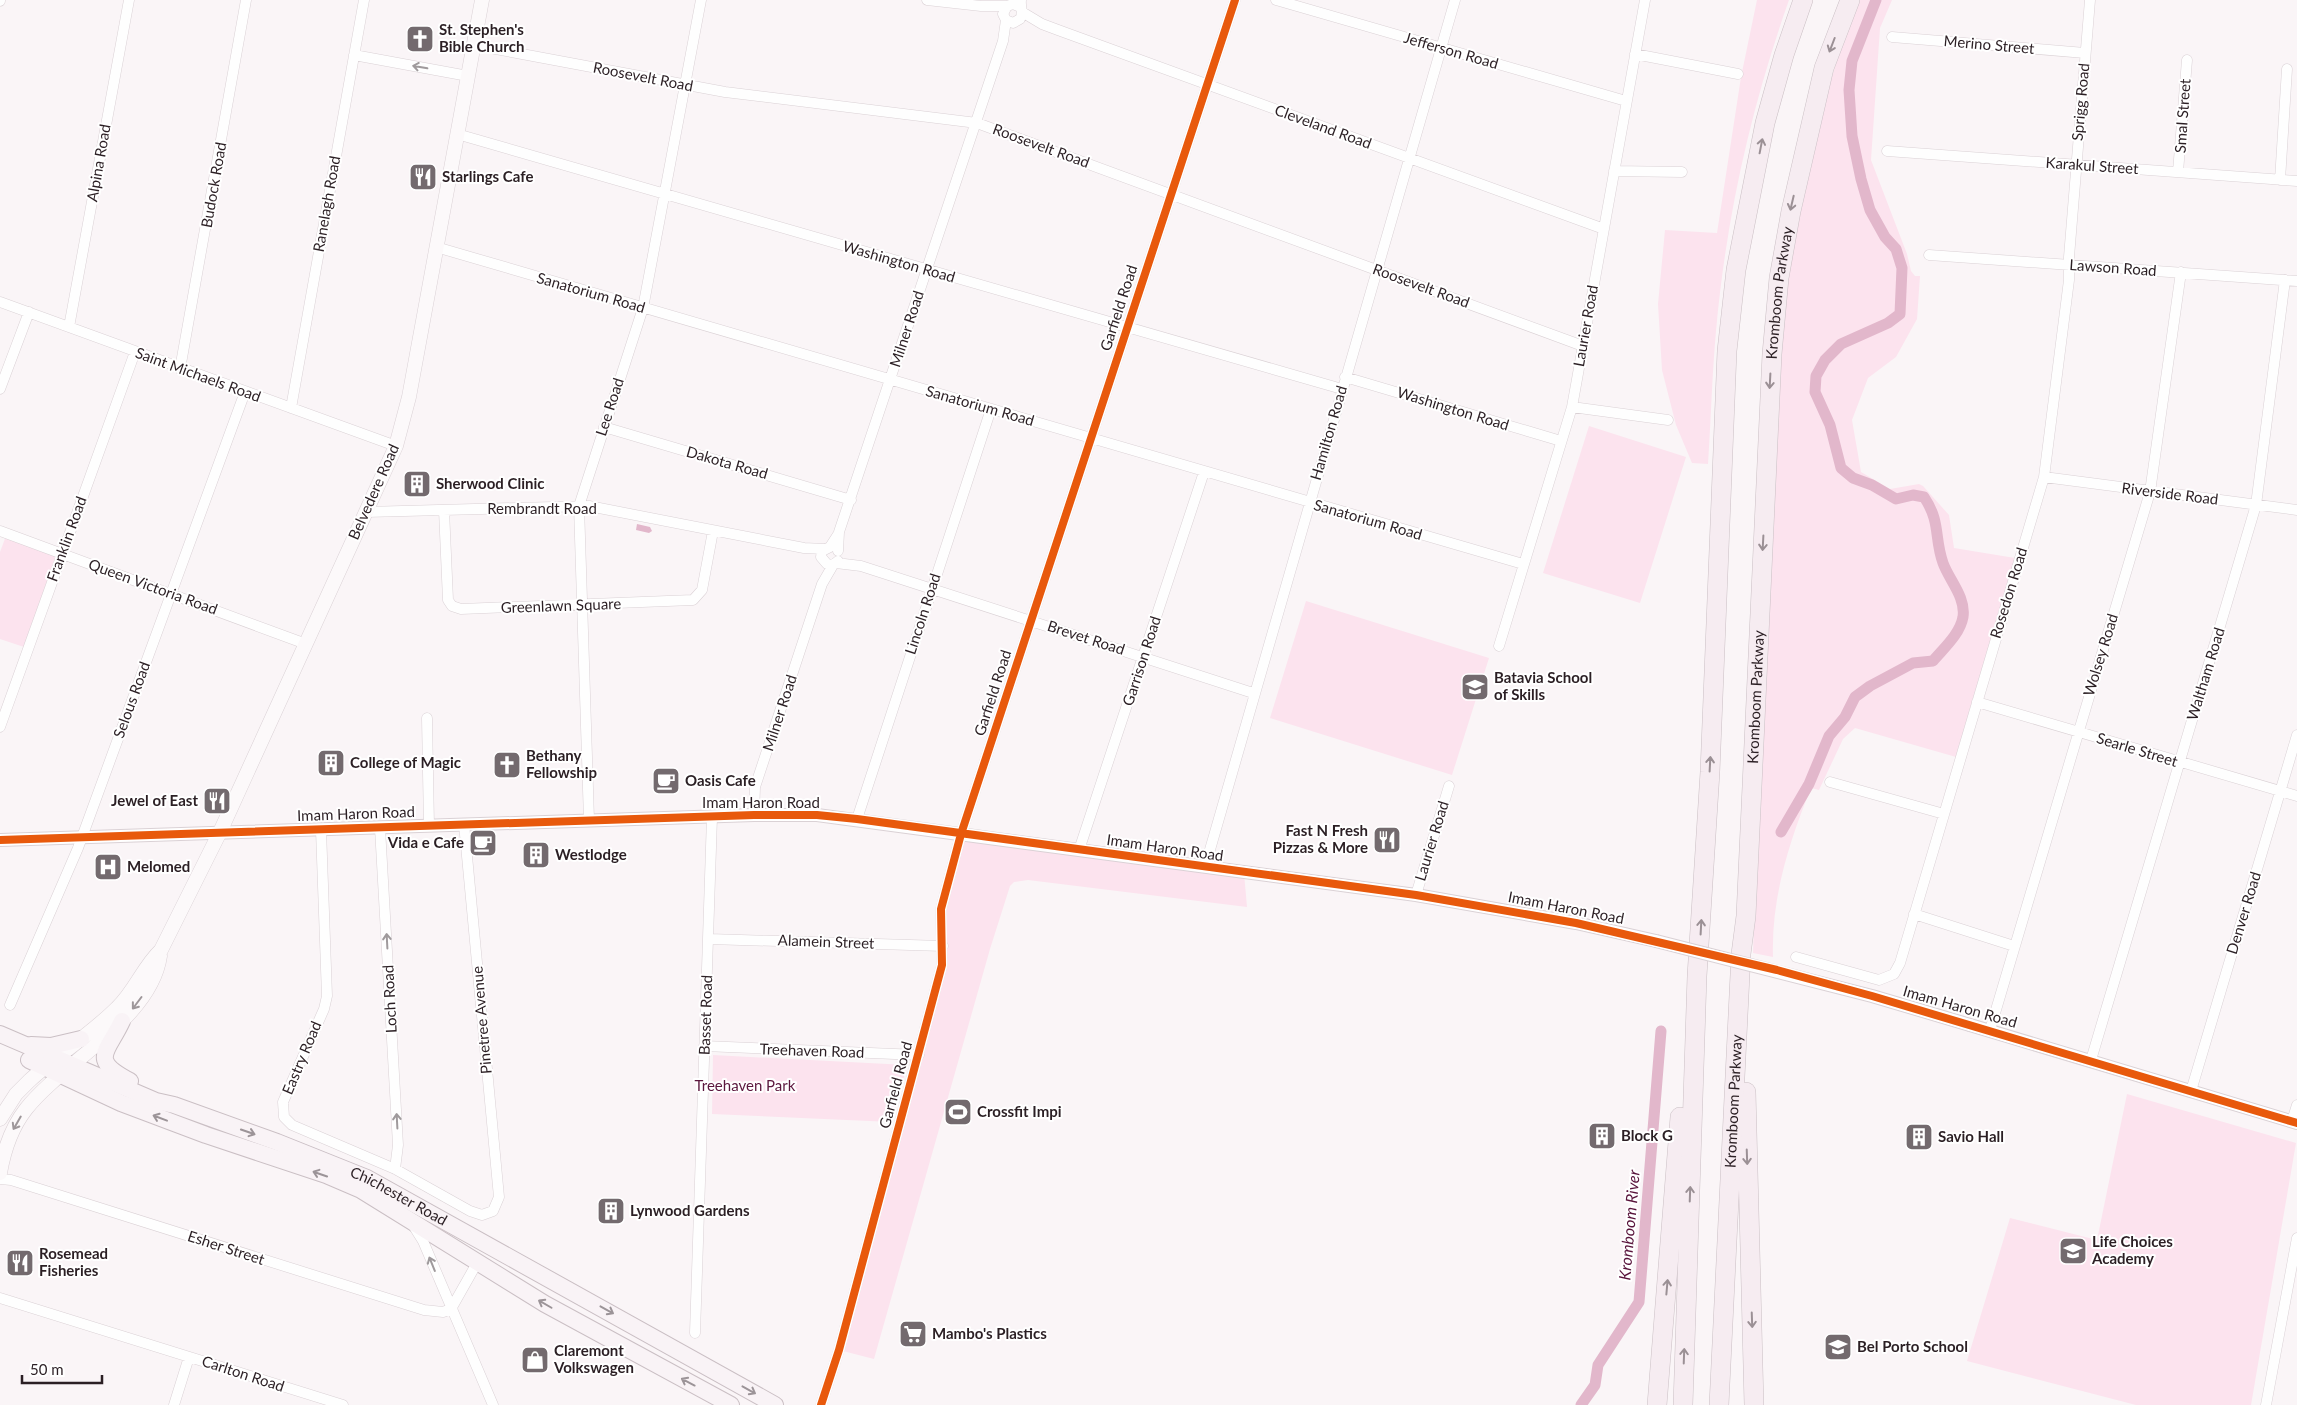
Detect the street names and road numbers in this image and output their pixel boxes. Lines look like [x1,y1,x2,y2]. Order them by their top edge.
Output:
street label: Jefferson Road [1402,28,1501,72]
street label: Merino Street [1943,31,2036,57]
street label: Roosevelt Road [592,57,695,95]
street label: Sprigg Road [2068,62,2092,142]
street label: Smal Street [2170,77,2194,154]
street label: Cleveland Road [1273,100,1374,152]
street label: Roosevelt Road [991,119,1092,171]
street label: Alpina Road [82,123,114,203]
street label: Budock Road [197,141,229,229]
street label: Karakul Street [2045,153,2140,177]
street label: Ranelagh Road [309,154,343,253]
street label: Kromboom Parkway [1762,225,1796,360]
street label: Washington Road [841,236,958,286]
street label: Lawson Road [2069,255,2157,279]
street label: Roosevelt Road [1371,259,1472,311]
street label: Garfield Road [1096,262,1140,353]
street label: Sanatorium Road [535,268,648,316]
street label: Laurier Road [1569,284,1601,368]
street label: Milner Road [885,288,927,369]
street label: Saint Michaels Road [133,343,263,405]
street label: Lee Road [591,375,627,438]
street label: Sanatorium Road [924,381,1037,429]
street label: Washington Road [1395,382,1511,434]
street label: Hamilton Road [1306,383,1350,482]
street label: Belvedere Road [344,441,402,542]
street label: Dakota Road [684,442,770,482]
street label: Riverside Road [2121,478,2220,508]
street label: Franklin Road [42,494,90,584]
street label: Sanatorium Road [1312,495,1425,543]
street label: Rembrandt Road [487,499,597,517]
street label: Rosedon Road [1986,545,2030,640]
street label: Queen Victoria Road [86,554,220,618]
street label: Lincoln Road [900,571,944,657]
street label: Greenlawn Square [500,594,622,616]
street label: Wolsey Road [2079,611,2121,698]
street label: Garrison Road [1118,614,1164,708]
street label: Brevet Road [1045,616,1127,658]
street label: Waltham Road [2182,625,2228,722]
street label: Kromboom Parkway [1743,630,1767,764]
street label: Garfield Road [970,647,1014,738]
street label: Selous Road [109,659,153,740]
street label: Milner Road [758,672,800,753]
street label: Searle Street [2095,728,2181,770]
street label: Imam Haron Road [702,793,820,811]
street label: Laurier Road [1410,799,1452,883]
street label: Imam Haron Road [297,802,415,824]
street label: Imam Haron Road [1106,830,1225,864]
street label: Denver Road [2222,869,2264,956]
street label: Imam Haron Road [1507,887,1626,927]
street label: Alamein Street [777,930,875,952]
street label: Loch Road [378,964,400,1034]
street label: Pinetree Avenue [467,965,495,1075]
street label: Basset Road [695,974,715,1055]
street label: Imam Haron Road [1901,981,2019,1031]
street label: Eastry Road [278,1018,325,1097]
street label: Kromboom Parkway [1721,1034,1745,1168]
street label: Treehaven Road [759,1039,865,1061]
street label: Garfield Road [875,1039,915,1130]
street label: Chichester Road [348,1162,451,1229]
street label: Esher Street [186,1226,268,1268]
street label: Carlton Road [200,1351,287,1395]

